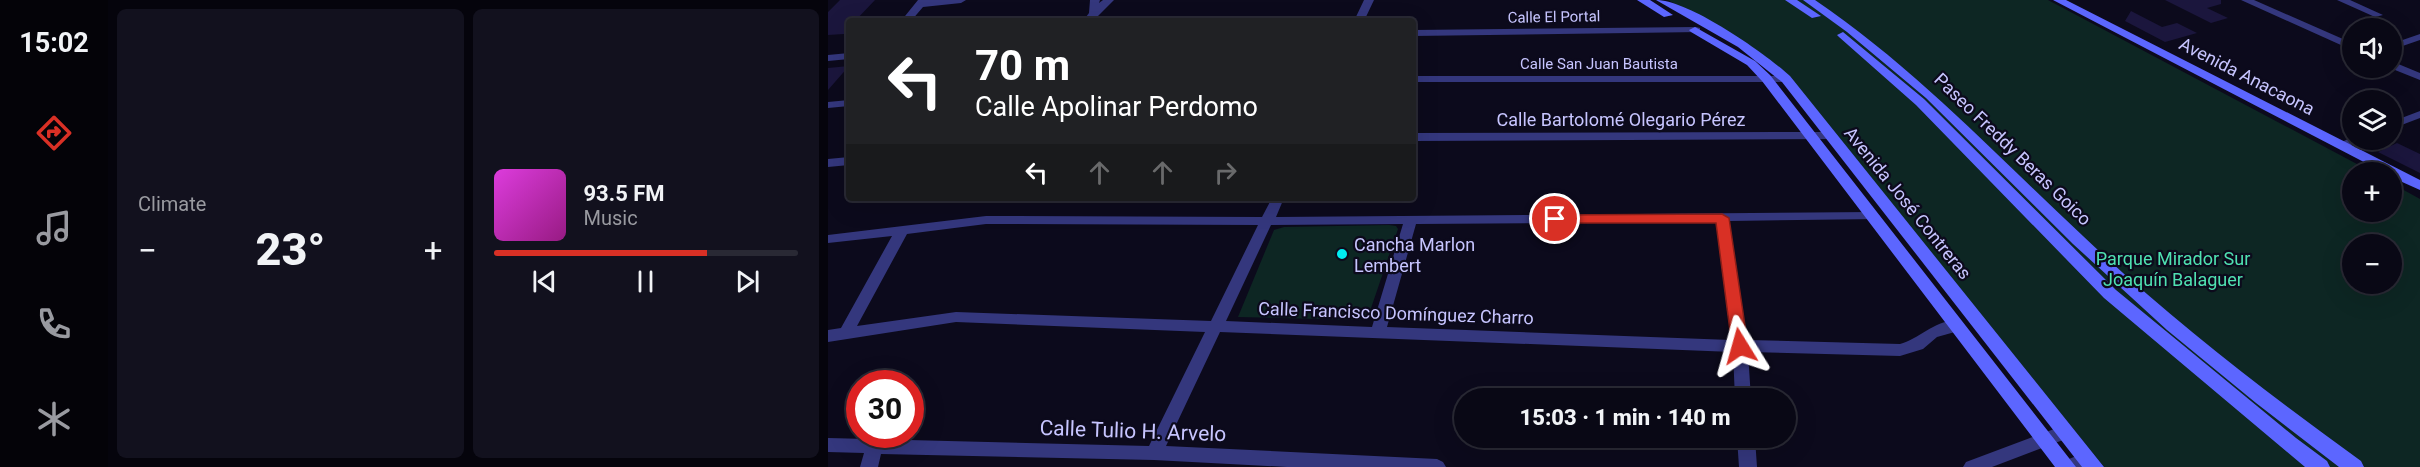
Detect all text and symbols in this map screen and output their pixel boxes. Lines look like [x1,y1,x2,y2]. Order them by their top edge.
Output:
street label: Calle El Portal [1507,7,1601,27]
map controls [2342,18,2402,294]
button: sound [2342,18,2402,78]
text: 15:02 [19,27,89,59]
street label: Avenida Anacaona [2176,33,2318,119]
text: 70 m [975,41,1070,90]
icon: left [876,42,954,120]
street label: Calle San Juan Bautista [1520,55,1678,73]
street label: Paseo Freddy Beras Goico [1930,69,2096,229]
button: layers [2342,90,2402,150]
text: Calle Apolinar Perdomo [975,91,1258,123]
street label: Calle Bartolomé Olegario Pérez [1497,109,1745,130]
icon: directions [33,112,75,154]
street label: Avenida José Contreras [1840,123,1976,283]
icon: left [1020,156,1053,189]
icon: ahead [1083,156,1116,189]
icon: ahead [1146,156,1179,189]
icon: right [1209,156,1242,189]
button: + [2342,162,2402,222]
text: 93.5 FM [584,181,665,206]
text: Climate [138,192,206,216]
pin [1529,193,1580,244]
icon: arrive [1538,202,1571,235]
text: Music [584,206,638,230]
icon: music [33,207,75,249]
text: 23° [256,223,325,276]
text: − [138,231,157,270]
text: + [424,231,443,270]
place label: Cancha Marlon Lembert [1354,234,1475,276]
button: − [2342,234,2402,294]
marker: Cancha Marlon Lembert [1335,247,1349,261]
park label: Parque Mirador Sur Joaquín Balaguer [2096,248,2250,290]
icon: previous [528,265,561,298]
icon: pause [629,265,662,298]
icon: next [731,265,764,298]
street label: Calle Francisco Domínguez Charro [1258,298,1534,328]
icon: phone [33,303,75,345]
position arrow [1708,314,1772,378]
speed limit sign: 30 [846,370,924,448]
icon: climate [33,398,75,440]
text: 15:03 · 1 min · 140 m [1520,405,1730,430]
street label: Calle Tulio H. Arvelo [1039,416,1227,446]

